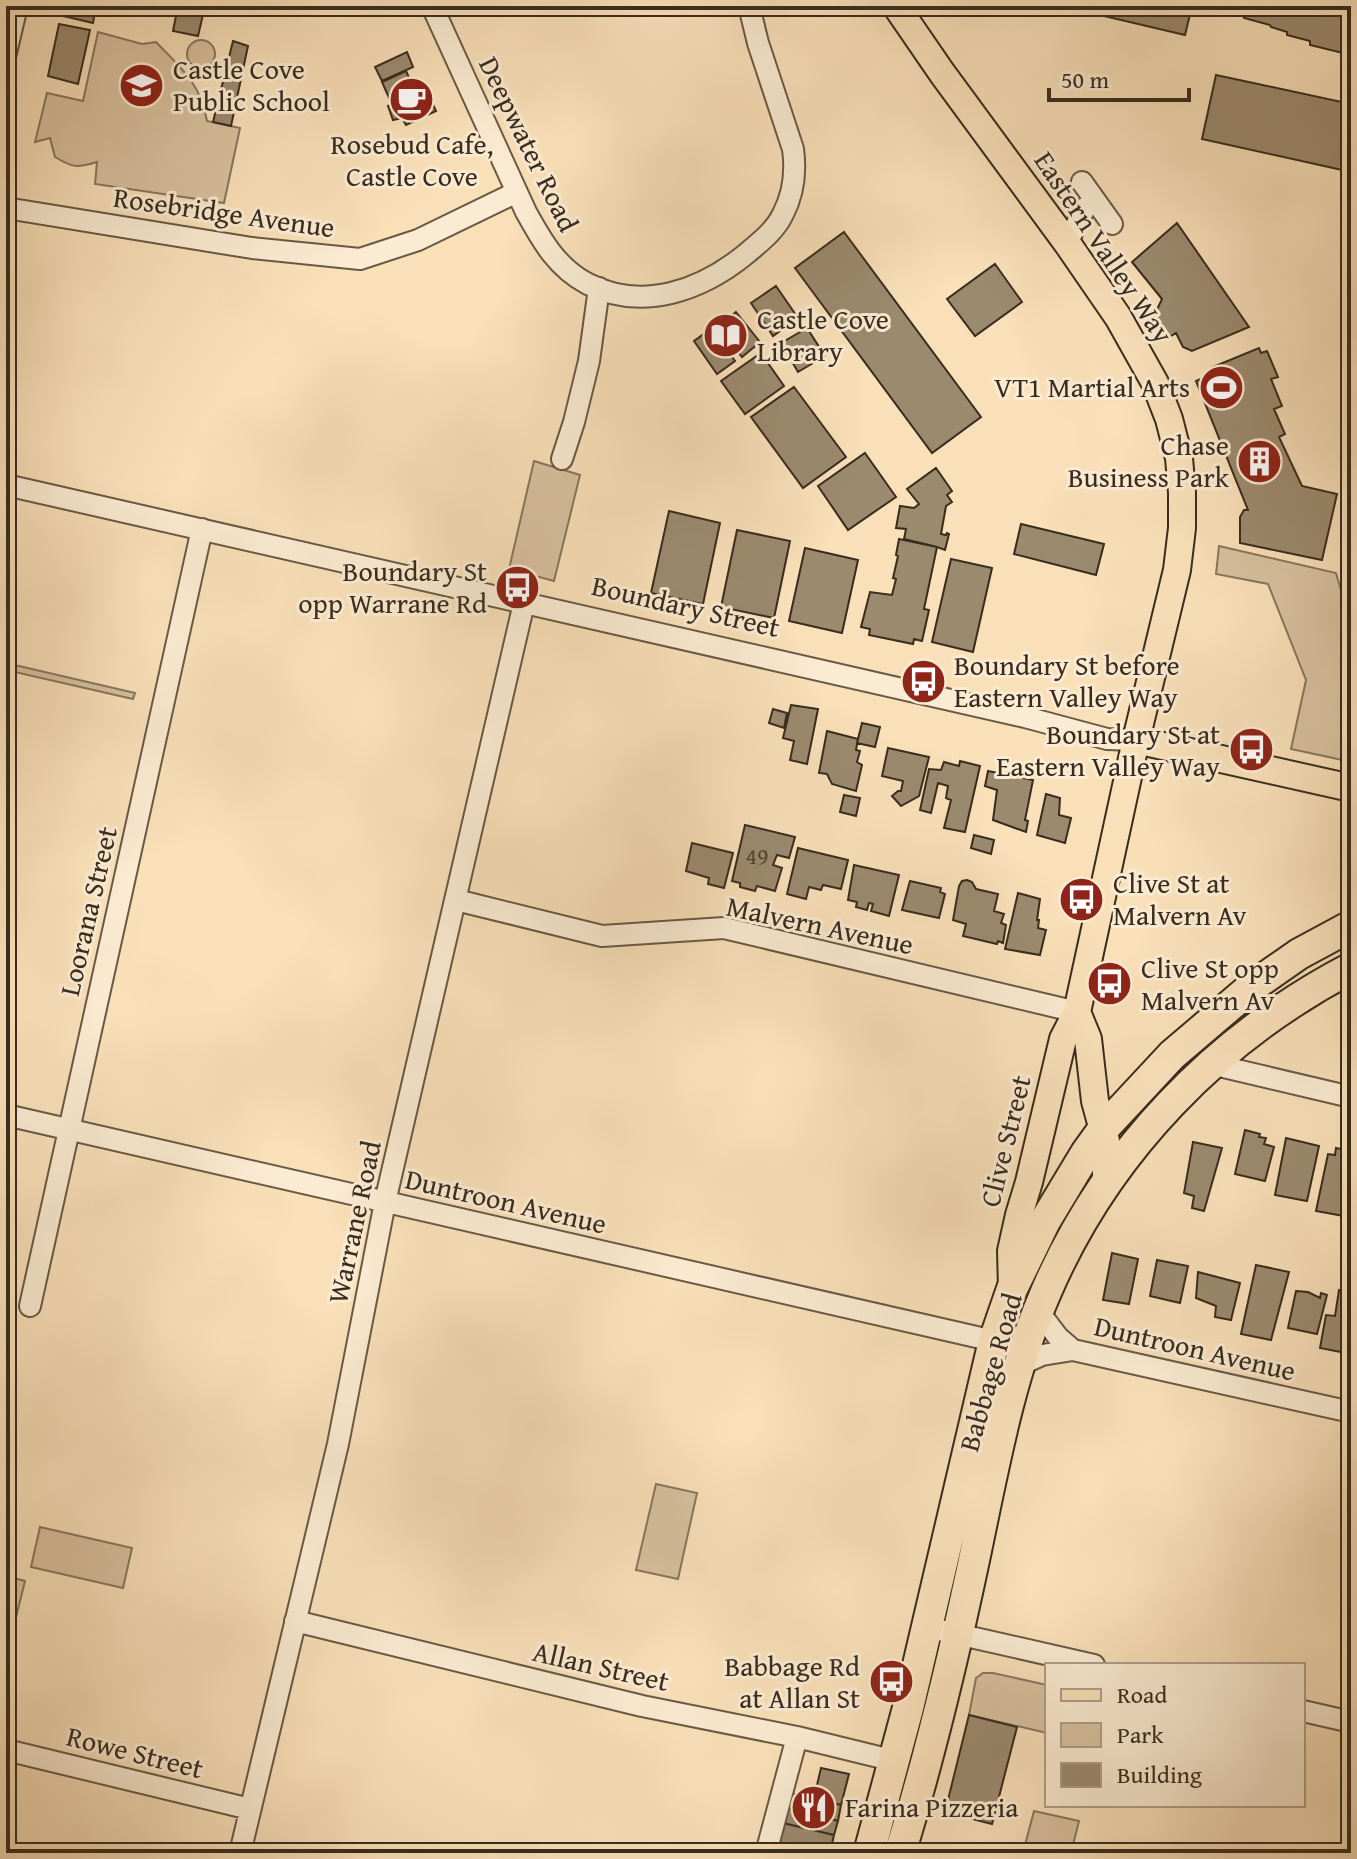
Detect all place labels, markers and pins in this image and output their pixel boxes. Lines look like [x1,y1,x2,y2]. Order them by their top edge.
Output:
place label: Castle Cove Public School [173,48,330,121]
school or university icon: Castle Cove Public School [118,61,166,109]
cafe icon: Rosebud Cafe, Castle Cove [388,76,436,124]
place label: Rosebud Cafe, Castle Cove [331,123,493,196]
place label: Castle Cove Library [757,298,889,371]
library icon: Castle Cove Library [702,311,750,359]
sports icon: VT1 Martial Arts [1197,363,1245,411]
place label: VT1 Martial Arts [994,366,1190,407]
place label: Chase Business Park [1068,424,1230,497]
building icon: Chase Business Park [1236,437,1284,485]
place label: Boundary St opp Warrane Rd [298,550,487,623]
bus stop icon: Boundary St opp Warrane Rd [494,563,542,611]
place label: Boundary St before Eastern Valley Way [954,644,1180,717]
bus stop icon: Boundary St before Eastern Valley Way [899,657,947,705]
place label: Boundary St at Eastern Valley Way [996,713,1220,786]
bus stop icon: Boundary St at Eastern Valley Way [1227,726,1275,774]
place label: Clive St at Malvern Av [1113,862,1247,935]
bus stop icon: Clive St at Malvern Av [1058,875,1106,923]
place label: Clive St opp Malvern Av [1141,947,1279,1020]
bus stop icon: Clive St opp Malvern Av [1086,960,1134,1008]
place label: Babbage Rd at Allan St [724,1645,860,1718]
bus stop icon: Babbage Rd at Allan St [867,1658,915,1706]
restaurant icon: Farina Pizzeria [790,1783,838,1831]
place label: Farina Pizzeria [845,1786,1019,1827]

